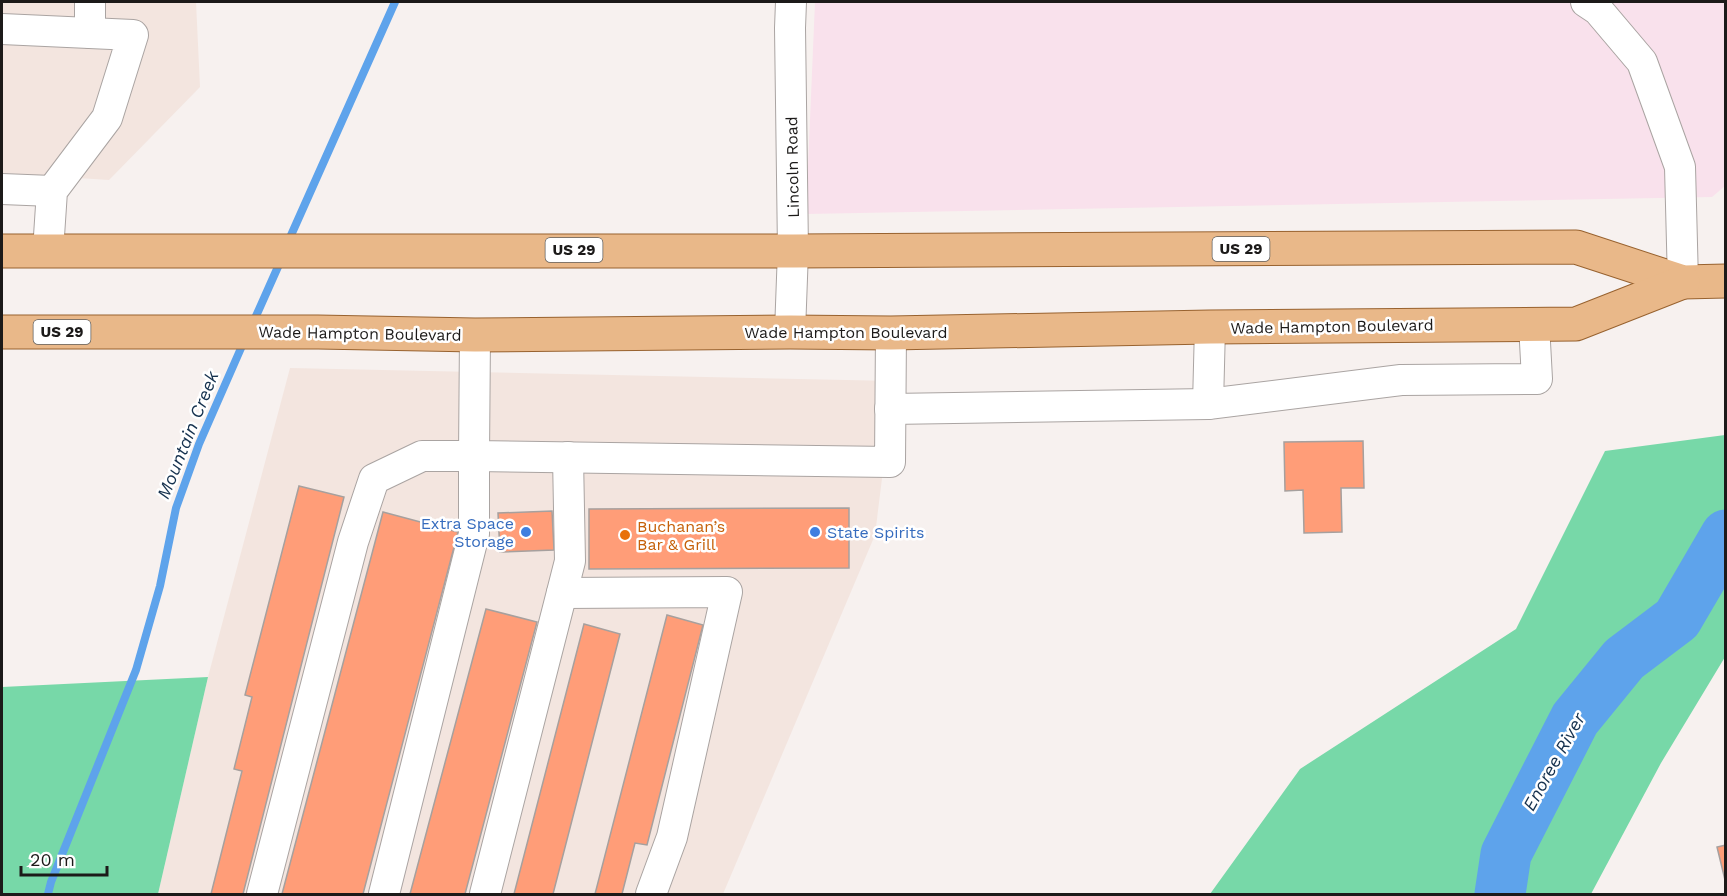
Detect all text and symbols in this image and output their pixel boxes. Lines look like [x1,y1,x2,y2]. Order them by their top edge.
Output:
street label: Lincoln Road [782,116,803,218]
road number: US 29 [1212,237,1270,261]
road number: US 29 [546,238,602,262]
street label: Wade Hampton Boulevard [1230,315,1434,338]
road number: US 29 [34,320,90,344]
street label: Wade Hampton Boulevard [258,322,462,345]
street label: Wade Hampton Boulevard [744,323,948,342]
water label: Mountain Creek [152,367,223,502]
place label: Extra Space Storage [421,514,514,551]
place label: Buchanan’s Bar & Grill [637,517,725,554]
place label: State Spirits [827,523,924,542]
marker: Extra Space Storage [519,525,533,539]
marker: State Spirits [808,525,822,539]
marker: Buchanan’s Bar & Grill [618,528,632,542]
water label: Enoree River [1518,708,1590,814]
scale bar [21,839,106,877]
text: 20 m [30,849,75,870]

